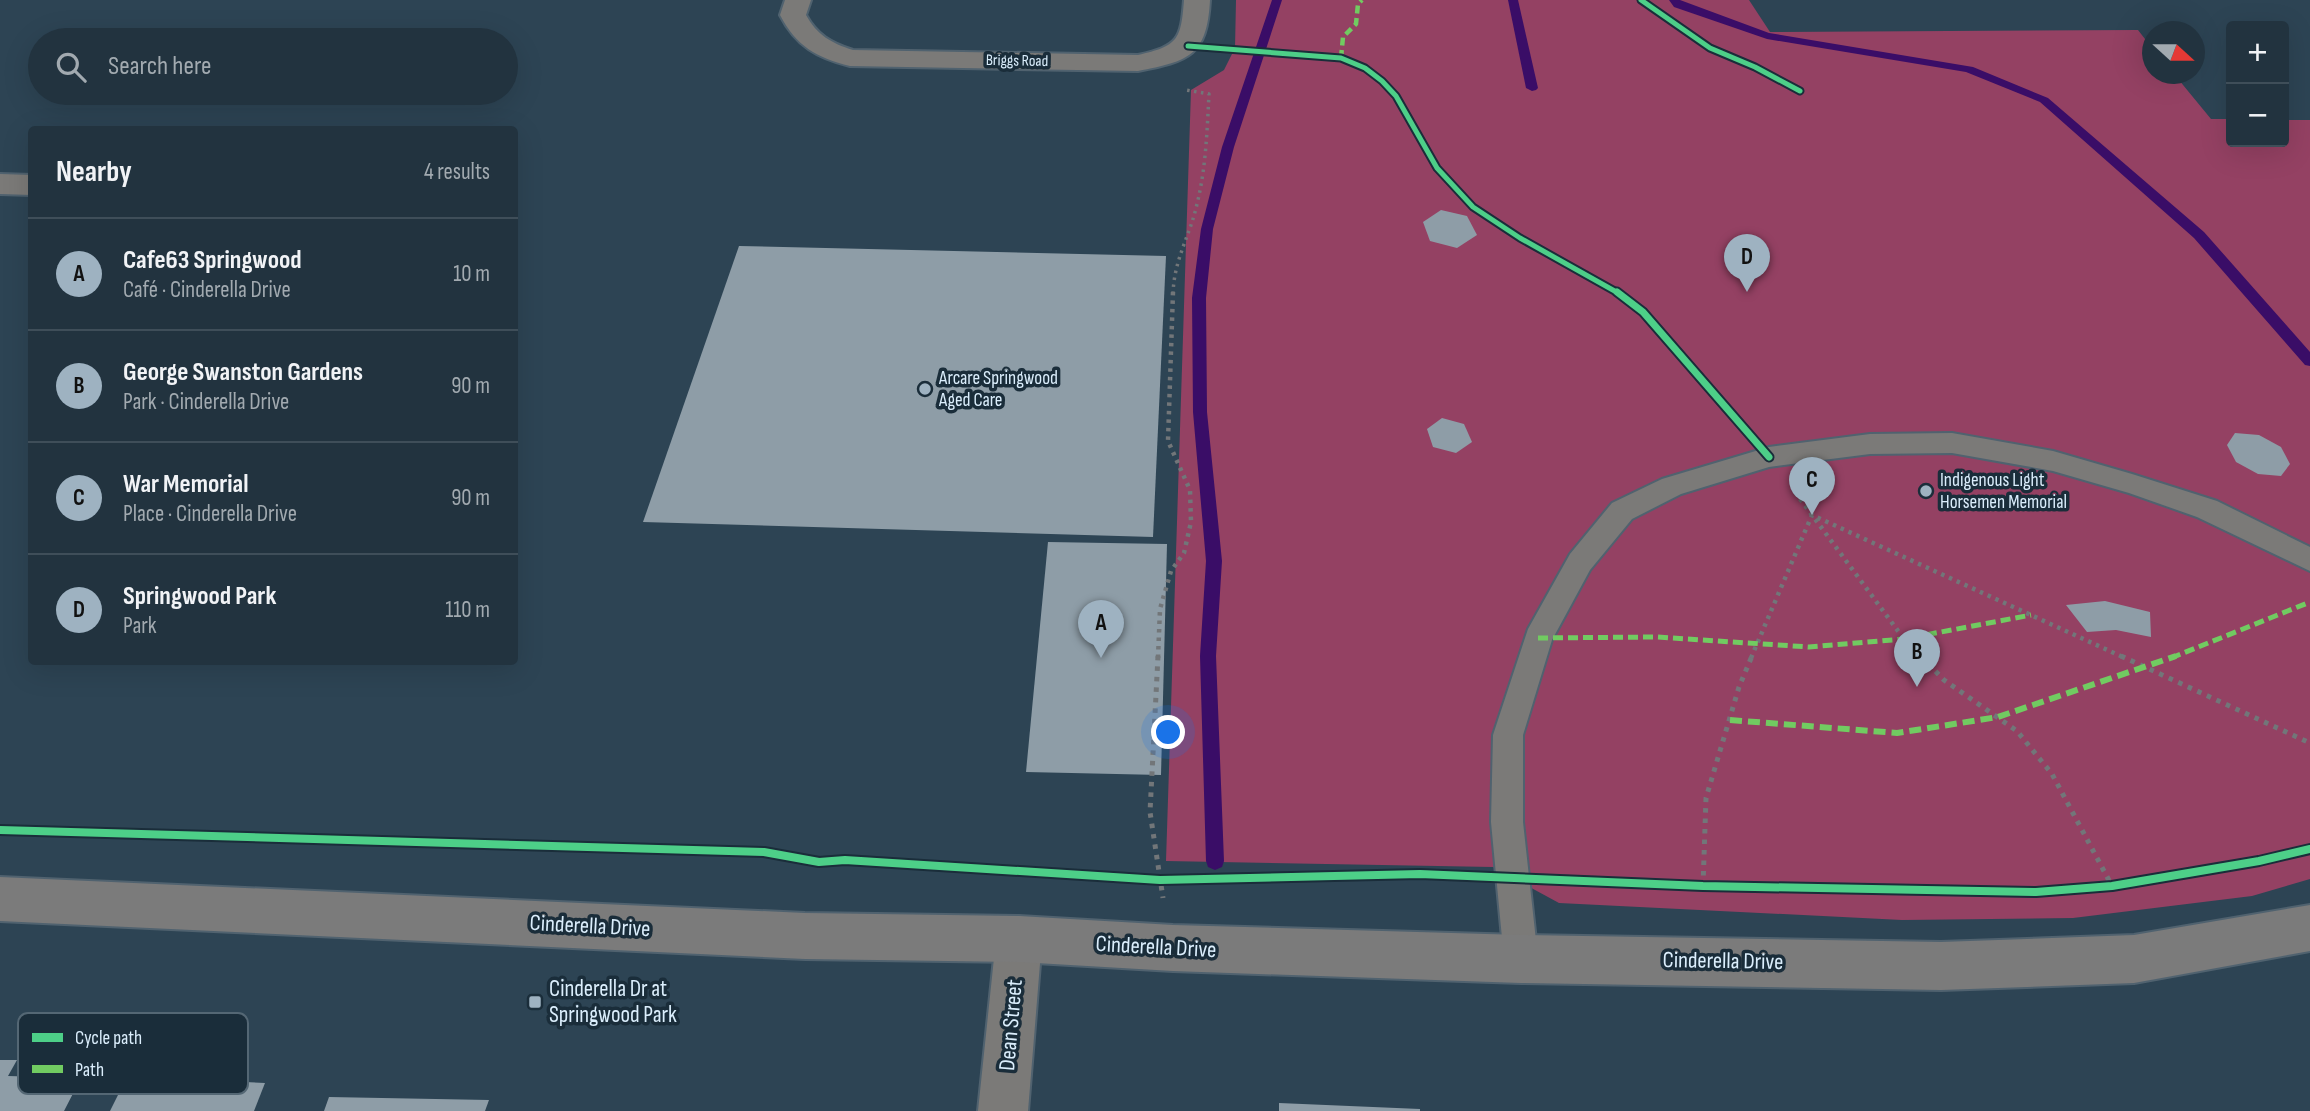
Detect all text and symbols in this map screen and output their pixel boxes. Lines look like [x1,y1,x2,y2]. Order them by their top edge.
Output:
north arrow [2142,21,2205,84]
map controls [2226,21,2289,147]
button: + [2226,21,2289,84]
search box [28,28,518,105]
icon: search [52,48,90,86]
text: Search here [108,51,211,82]
street label: Briggs Road [986,51,1048,71]
button: − [2226,84,2289,147]
text: Nearby [56,154,132,190]
text: 4 results [424,158,490,186]
pin: D [1724,234,1770,292]
text: Cafe63 Springwood [123,245,302,276]
text: A [74,260,84,288]
text: 10 m [453,260,490,288]
text: Café · Cinderella Drive [123,276,291,304]
text: George Swanston Gardens [123,357,363,388]
place label: Arcare Springwood Aged Care [938,367,1058,412]
text: B [74,372,84,400]
text: 90 m [451,372,490,400]
marker: Arcare Springwood Aged Care [917,381,933,397]
text: Park · Cinderella Drive [123,388,289,416]
pin: C [1789,457,1835,515]
text: War Memorial [123,469,248,500]
place label: Indigenous Light Horsemen Memorial [1940,469,2067,514]
marker: Indigenous Light Horsemen Memorial [1918,483,1934,499]
text: C [73,484,85,512]
text: 90 m [451,484,490,512]
text: Place · Cinderella Drive [123,500,297,528]
text: Springwood Park [123,581,276,612]
text: D [73,596,85,624]
text: 110 m [445,596,490,624]
pin: A [1078,600,1124,658]
text: Park [123,612,157,640]
pin: B [1894,629,1940,687]
your location [1151,715,1185,749]
street label: Cinderella Drive [529,909,651,943]
street label: Cinderella Drive [1095,930,1217,964]
street label: Cinderella Drive [1662,946,1784,976]
place label: Cinderella Dr at Springwood Park [549,975,677,1029]
street label: Dean Street [993,978,1029,1072]
marker: Cinderella Dr at Springwood Park [527,994,543,1010]
legend [18,1013,248,1094]
text: Cycle path [75,1027,142,1050]
text: Path [75,1059,104,1082]

